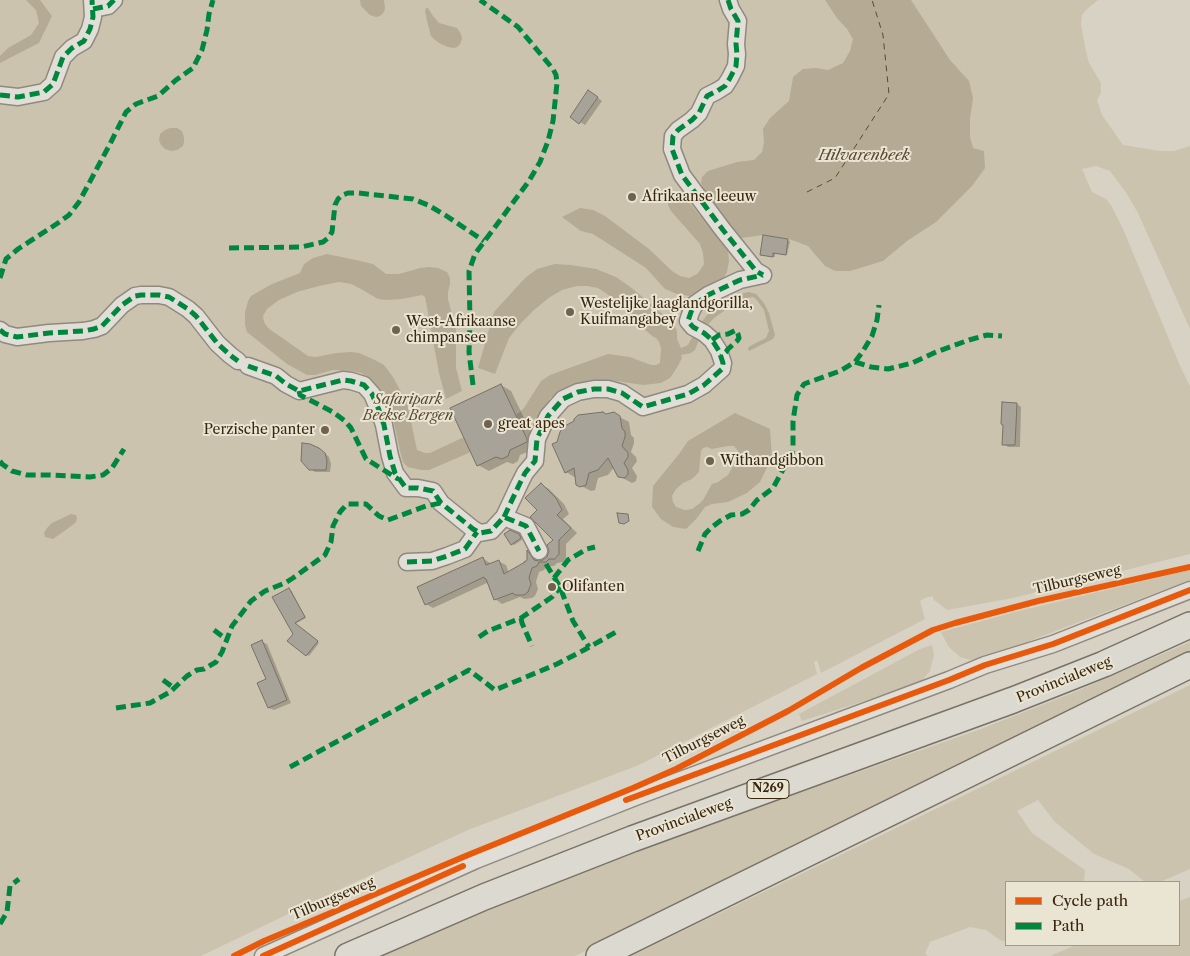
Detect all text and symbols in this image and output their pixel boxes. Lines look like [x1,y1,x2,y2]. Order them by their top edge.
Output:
water label: Hilvarenbeek [818,147,910,165]
place label: Afrikaanse leeuw [642,189,756,205]
marker: Afrikaanse leeuw [626,191,638,203]
place label: Westelijke laaglandgorilla, Kuifmangabey [580,296,753,328]
marker: Westelijke laaglandgorilla, Kuifmangabey [564,306,576,318]
place label: West-Afrikaanse chimpansee [406,314,516,347]
marker: West-Afrikaanse chimpansee [390,324,402,336]
park label: Safaripark Beekse Bergen [363,392,453,424]
place label: great apes [498,416,565,432]
marker: great apes [482,418,494,430]
place label: Perzische panter [204,422,315,438]
marker: Perzische panter [319,424,331,436]
place label: Withandgibbon [720,453,824,469]
marker: Withandgibbon [704,455,716,467]
street label: Tilburgseweg [1032,562,1122,598]
place label: Olifanten [562,579,625,595]
marker: Olifanten [546,581,558,593]
street label: Provincialeweg [1014,653,1114,707]
street label: Tilburgseweg [660,712,748,768]
road number: N269 [747,780,789,799]
street label: Provincialeweg [634,795,734,845]
street label: Tilburgseweg [289,874,377,924]
legend [1005,881,1180,946]
text: Cycle path [1052,891,1128,910]
text: Path [1052,916,1084,935]

